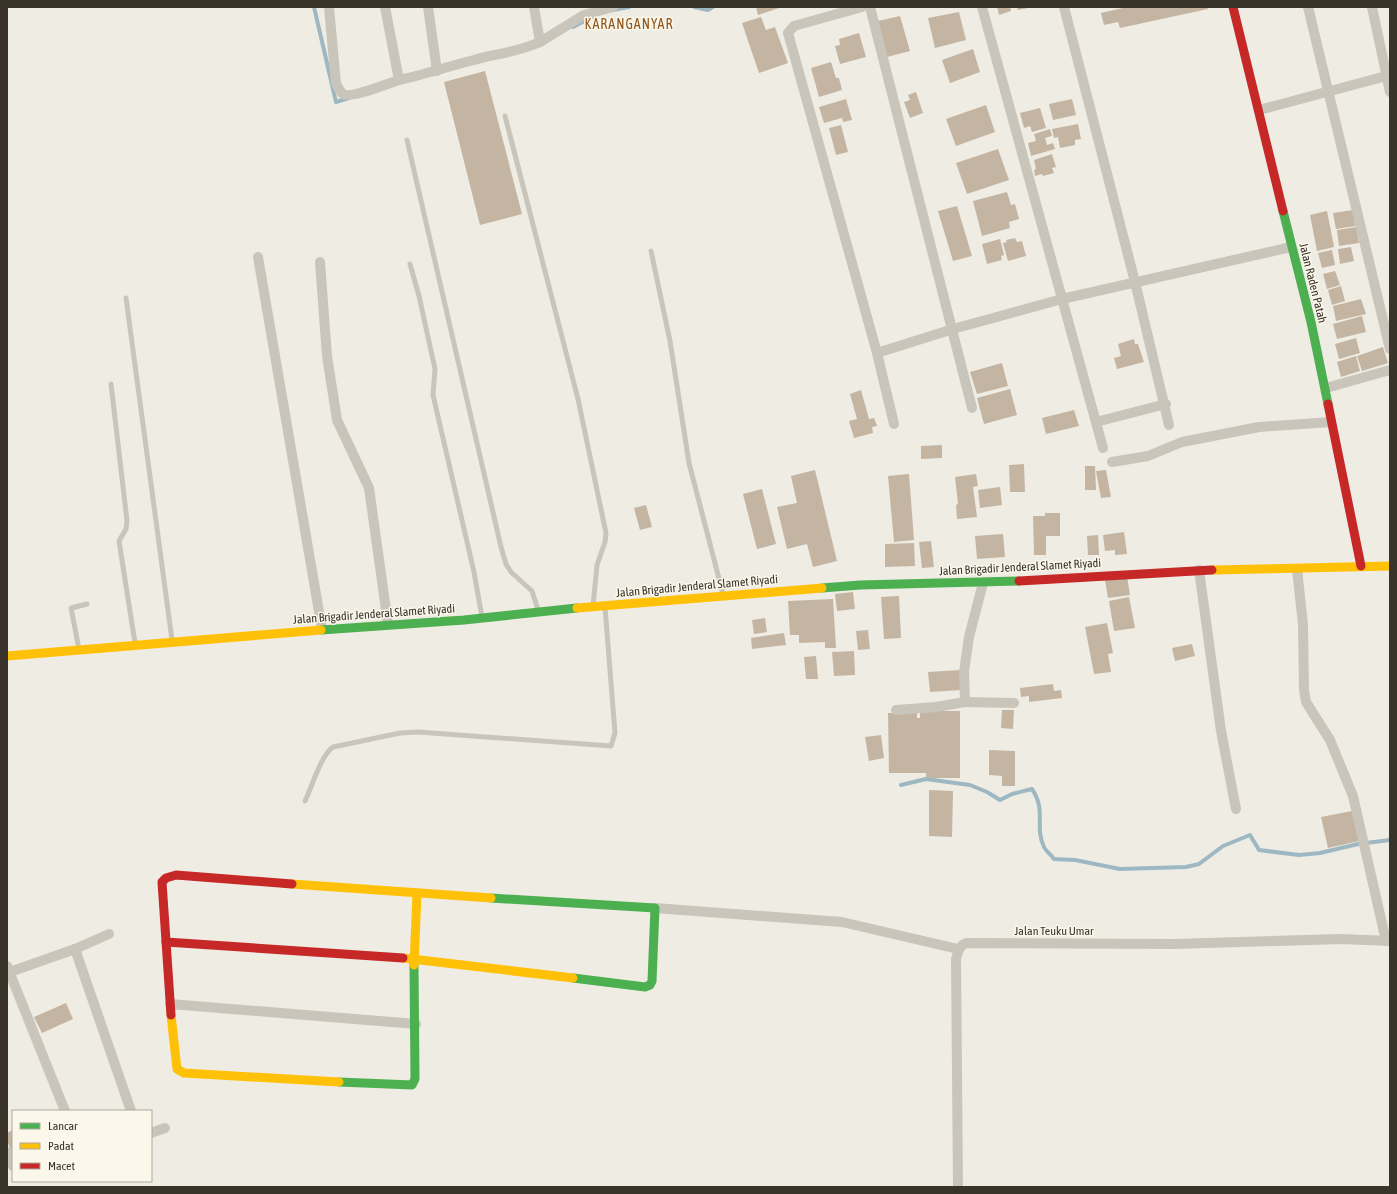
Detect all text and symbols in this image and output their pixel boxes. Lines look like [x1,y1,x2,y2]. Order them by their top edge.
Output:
district label: KARANGANYAR [585,16,673,32]
street label: Jalan Raden Patah [1296,242,1330,324]
street label: Jalan Brigadir Jenderal Slamet Riyadi [939,556,1101,578]
street label: Jalan Brigadir Jenderal Slamet Riyadi [616,572,778,600]
street label: Jalan Brigadir Jenderal Slamet Riyadi [293,601,455,627]
street label: Jalan Teuku Umar [1015,924,1094,938]
legend [12,1110,152,1182]
text: Lancar [48,1119,78,1133]
text: Padat [48,1139,74,1153]
text: Macet [48,1159,76,1173]

